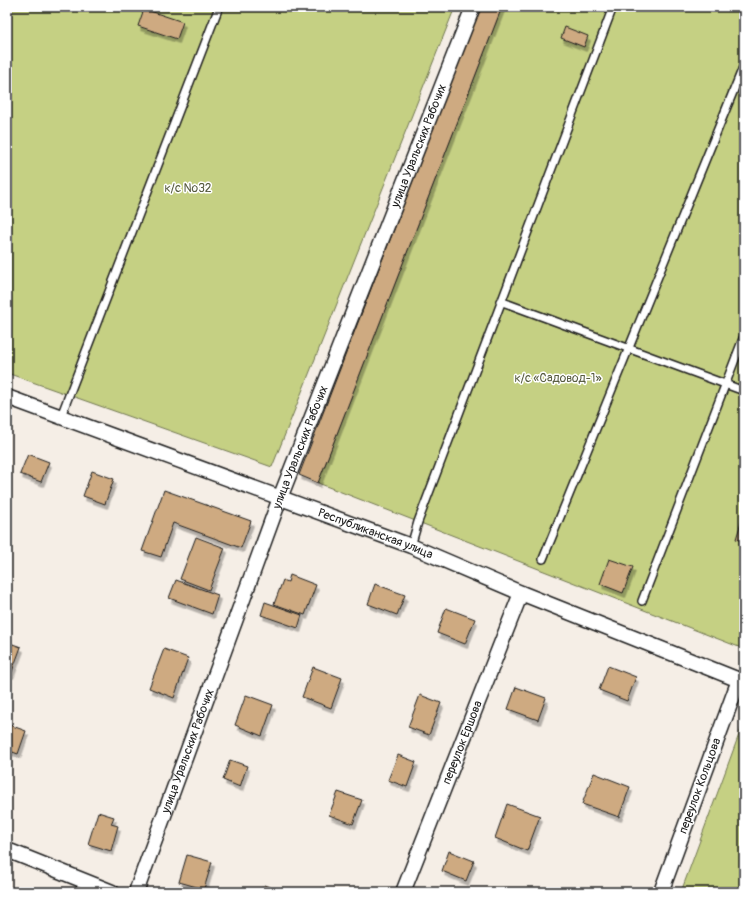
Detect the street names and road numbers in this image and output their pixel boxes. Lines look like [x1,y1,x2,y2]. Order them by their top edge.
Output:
street label: улица Уральских Рабочих [387,82,449,210]
street label: улица Уральских Рабочих [269,384,331,512]
street label: Республиканская улица [316,505,436,562]
street label: улица Уральских Рабочих [158,687,217,816]
street label: переулок Ершова [439,698,486,786]
street label: переулок Кольцова [676,736,724,836]

